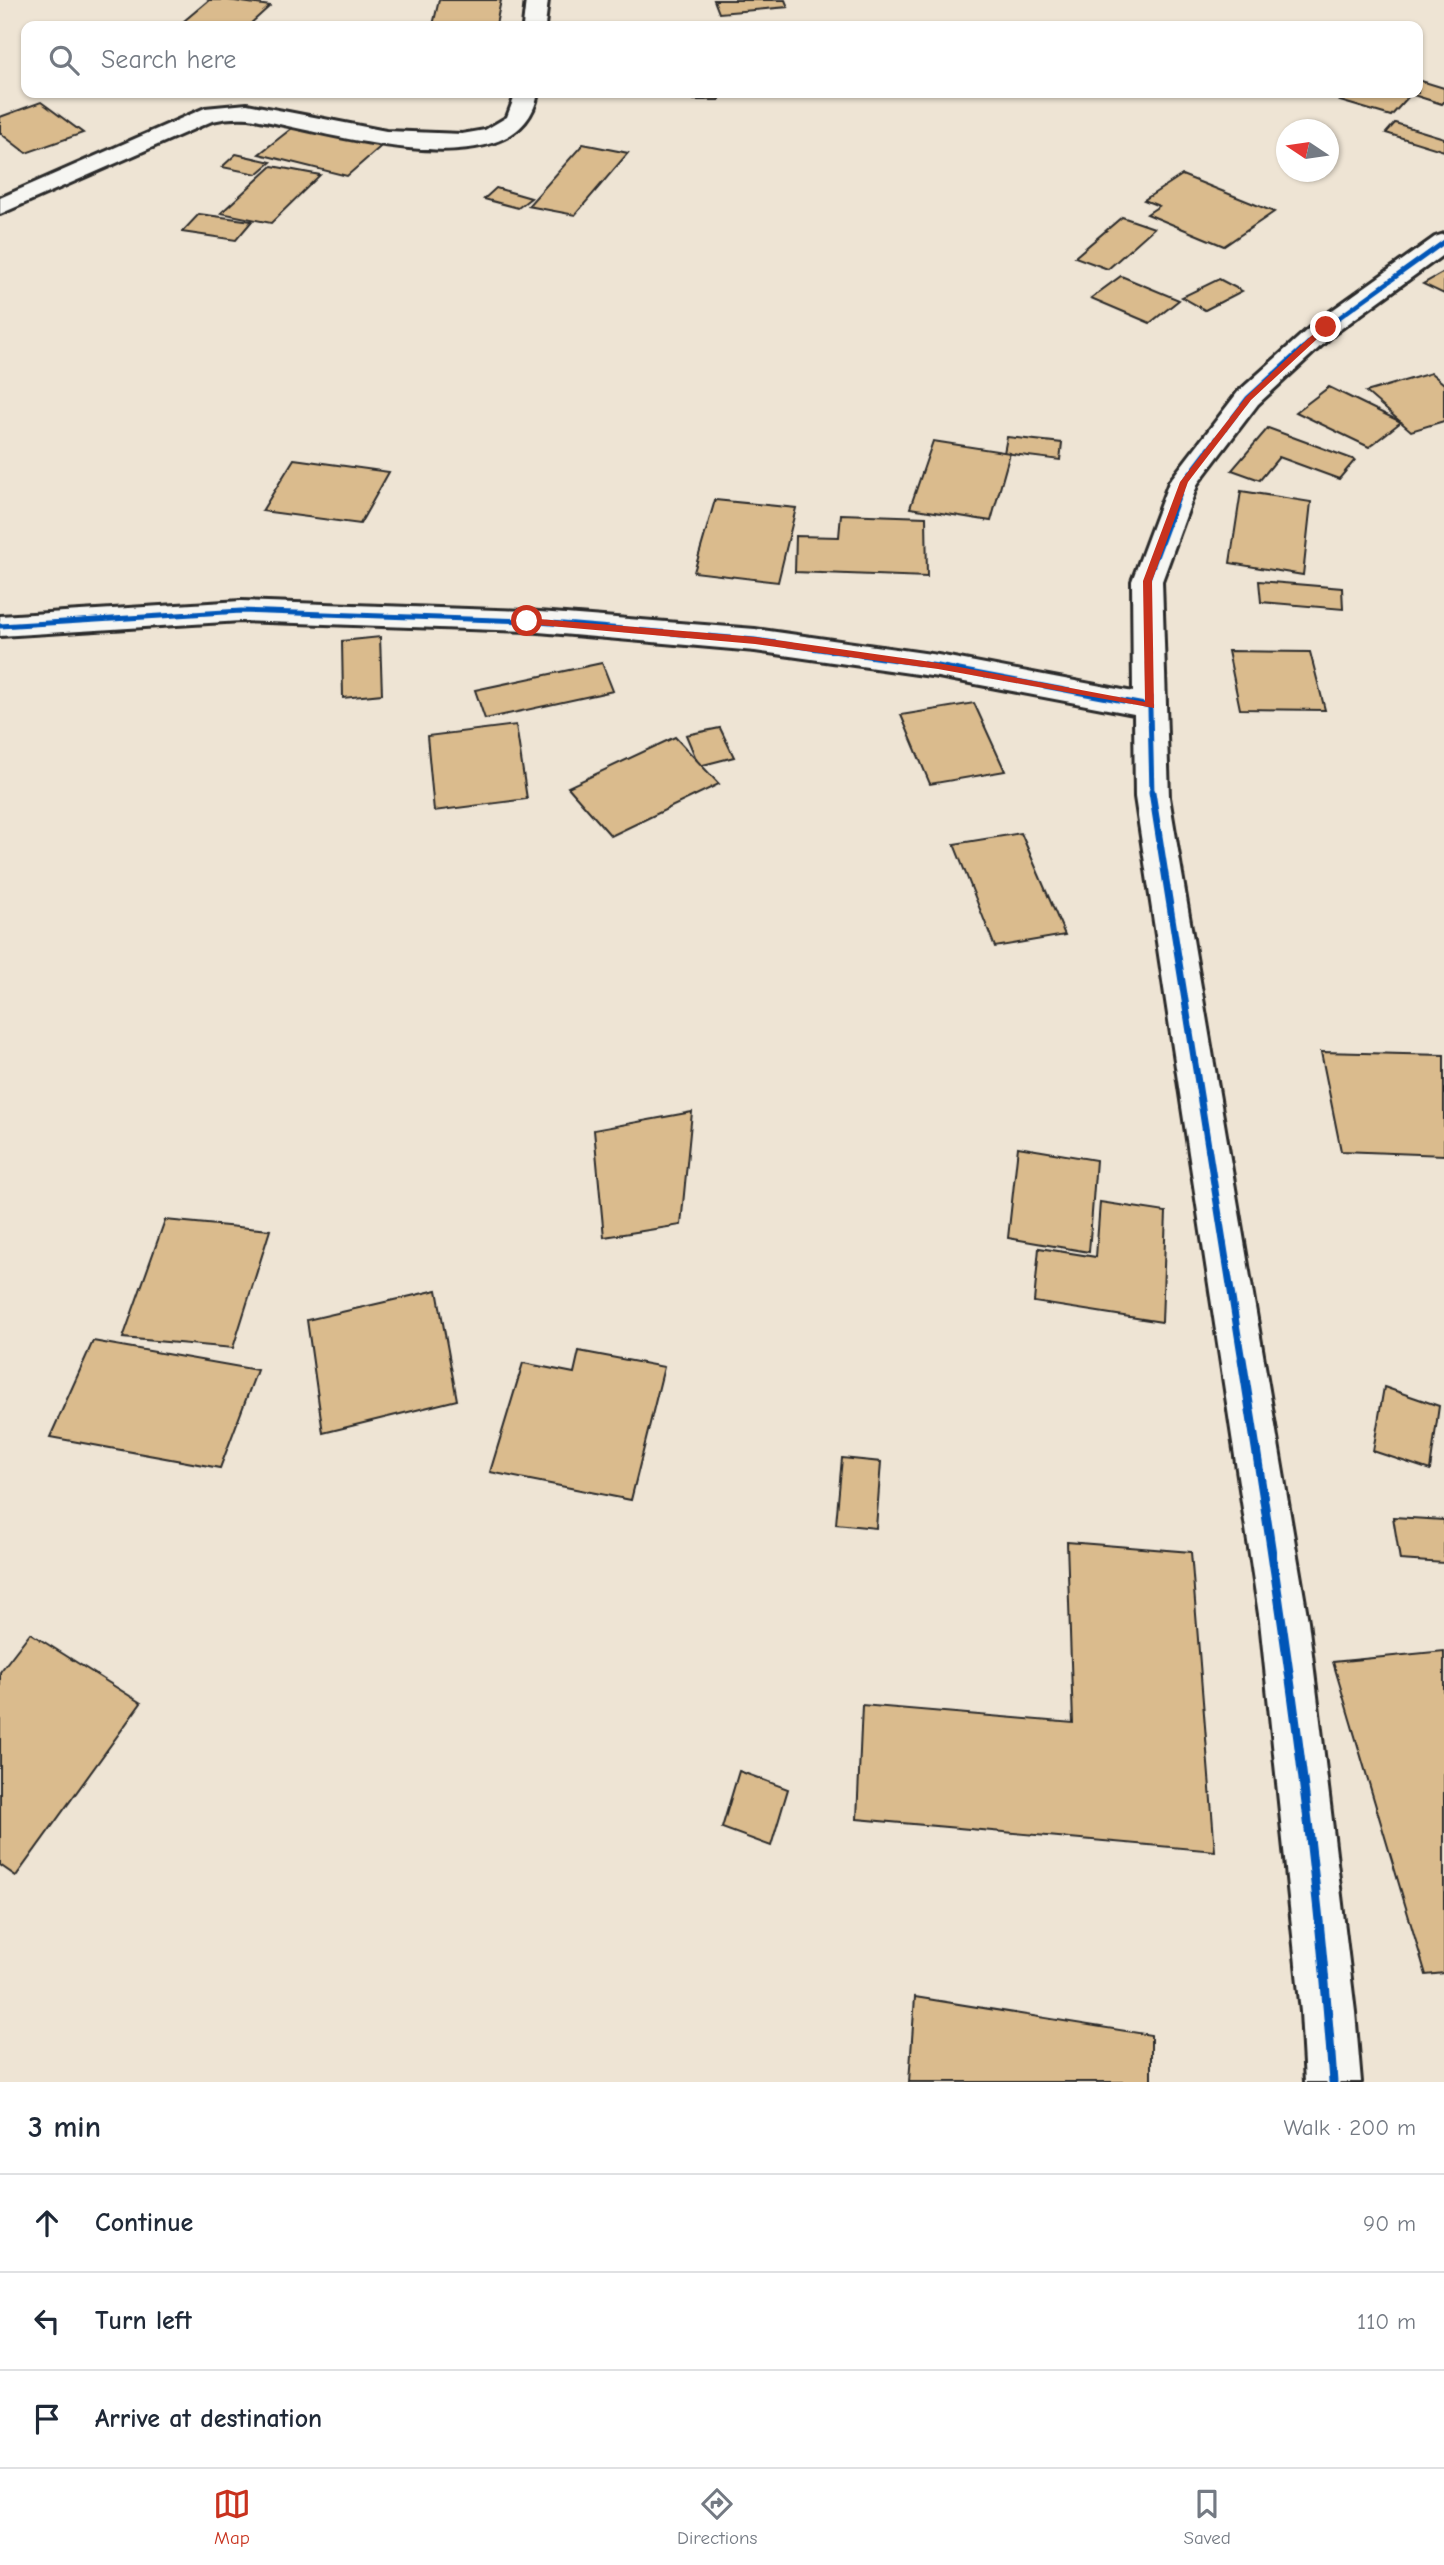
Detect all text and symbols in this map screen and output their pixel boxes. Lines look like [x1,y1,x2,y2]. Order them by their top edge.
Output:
search box [21,21,1423,98]
icon: search [45,41,83,79]
text: Search here [101,45,236,75]
north arrow [1276,119,1339,182]
route end [1310,311,1341,342]
route start [511,605,542,636]
text: 3 min [28,2110,101,2145]
text: Walk · 200 m [1283,2114,1416,2141]
icon: ahead [28,2204,66,2242]
text: Continue [95,2208,193,2238]
text: 90 m [1363,2210,1416,2237]
icon: left [28,2302,66,2340]
text: Turn left [95,2306,192,2336]
text: 110 m [1357,2308,1416,2335]
icon: arrive [28,2400,66,2438]
text: Arrive at destination [95,2404,322,2434]
tab: Map [213,2485,251,2549]
tab: Directions [677,2485,757,2549]
tab: Saved [1184,2485,1231,2549]

